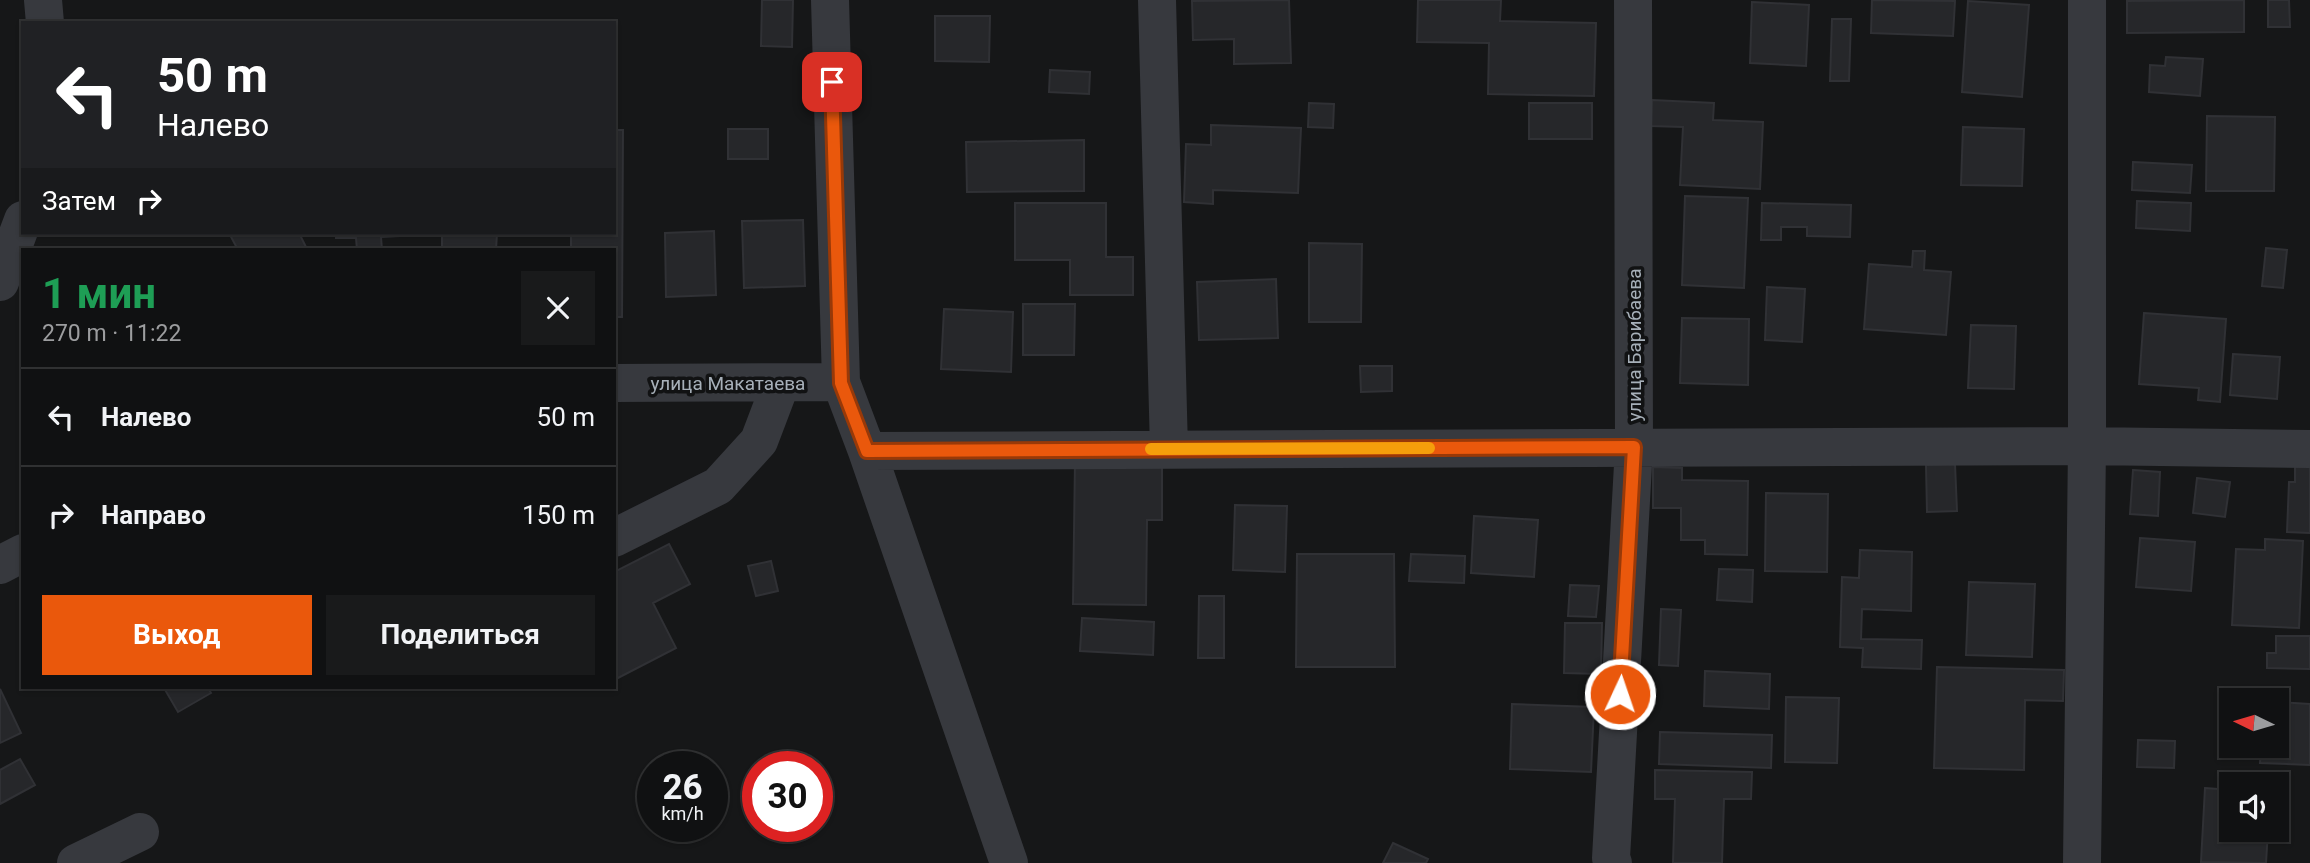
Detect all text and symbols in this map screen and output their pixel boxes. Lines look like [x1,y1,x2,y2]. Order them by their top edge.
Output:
text: 50 m [157,47,268,104]
icon: left [42,49,133,140]
pin [802,52,862,112]
icon: arrive [813,63,851,101]
text: Налево [157,106,269,144]
icon: right [130,182,168,220]
text: Затем [42,186,116,216]
text: 1 мин [42,269,156,318]
street label: улица Барибаева [1623,269,1646,421]
button: close [521,271,595,345]
text: 270 m · 11:22 [42,320,181,347]
street label: улица Макатаева [651,372,805,395]
icon: left [42,398,80,436]
text: Налево [101,402,191,432]
text: 50 m [537,402,595,432]
icon: right [42,496,80,534]
text: Направо [101,500,206,530]
text: 150 m [522,500,595,530]
button: Выход [42,595,312,675]
button: Поделиться [326,595,595,675]
position arrow [1583,657,1657,731]
north arrow [2219,688,2289,758]
map controls [2219,688,2289,842]
speed limit sign: 30 [742,751,833,842]
text: 26 [662,767,703,808]
button: sound [2219,772,2289,842]
text: km/h [661,803,704,824]

